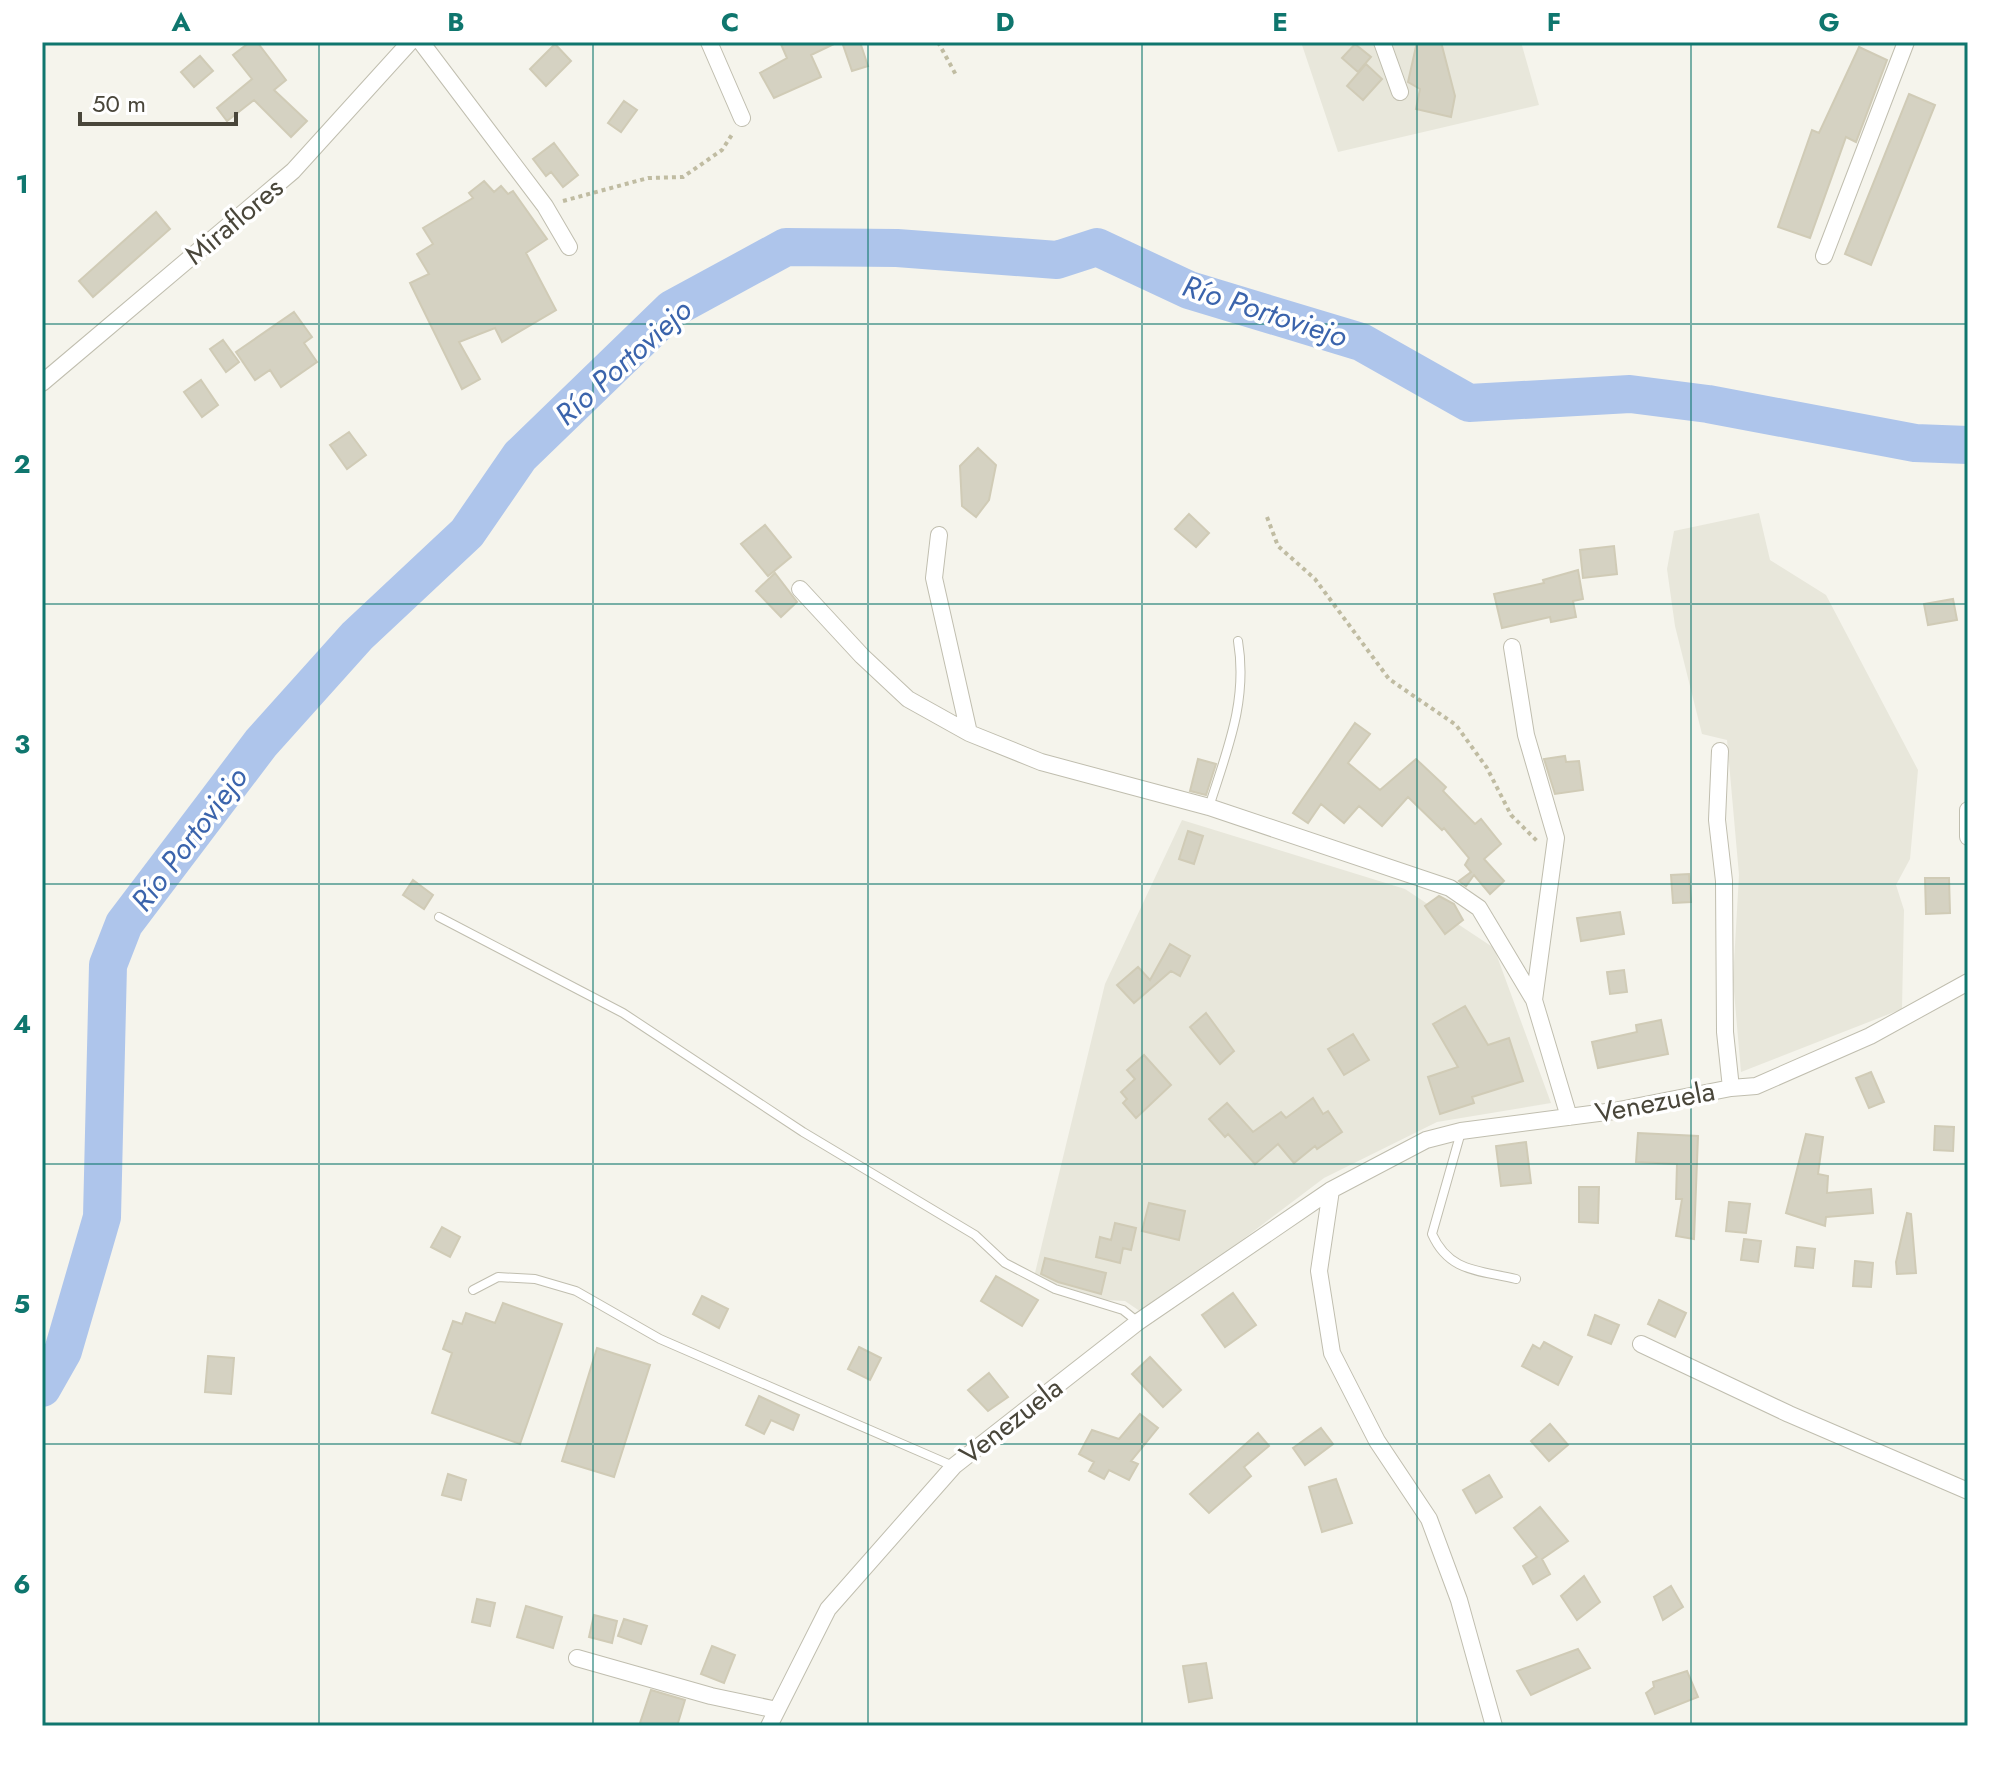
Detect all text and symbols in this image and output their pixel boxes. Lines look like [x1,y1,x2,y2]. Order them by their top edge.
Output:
text: A [170,3,191,41]
text: B [447,3,465,41]
text: C [721,3,739,41]
text: D [995,3,1015,41]
text: E [1272,3,1288,41]
text: F [1547,3,1561,41]
text: G [1818,3,1840,41]
scale bar [80,76,236,126]
text: 50 m [92,86,146,121]
text: 1 [15,165,29,203]
street label: Miraflores [176,167,292,275]
water label: Río Portoviejo [1177,264,1353,358]
water label: Río Portoviejo [545,289,701,435]
text: 2 [13,445,31,483]
text: 3 [14,725,30,763]
water label: Río Portoviejo [120,758,258,920]
text: 4 [13,1005,31,1043]
street label: Venezuela [1592,1070,1718,1134]
text: 5 [14,1285,30,1323]
street label: Venezuela [951,1368,1071,1474]
text: 6 [13,1565,31,1603]

